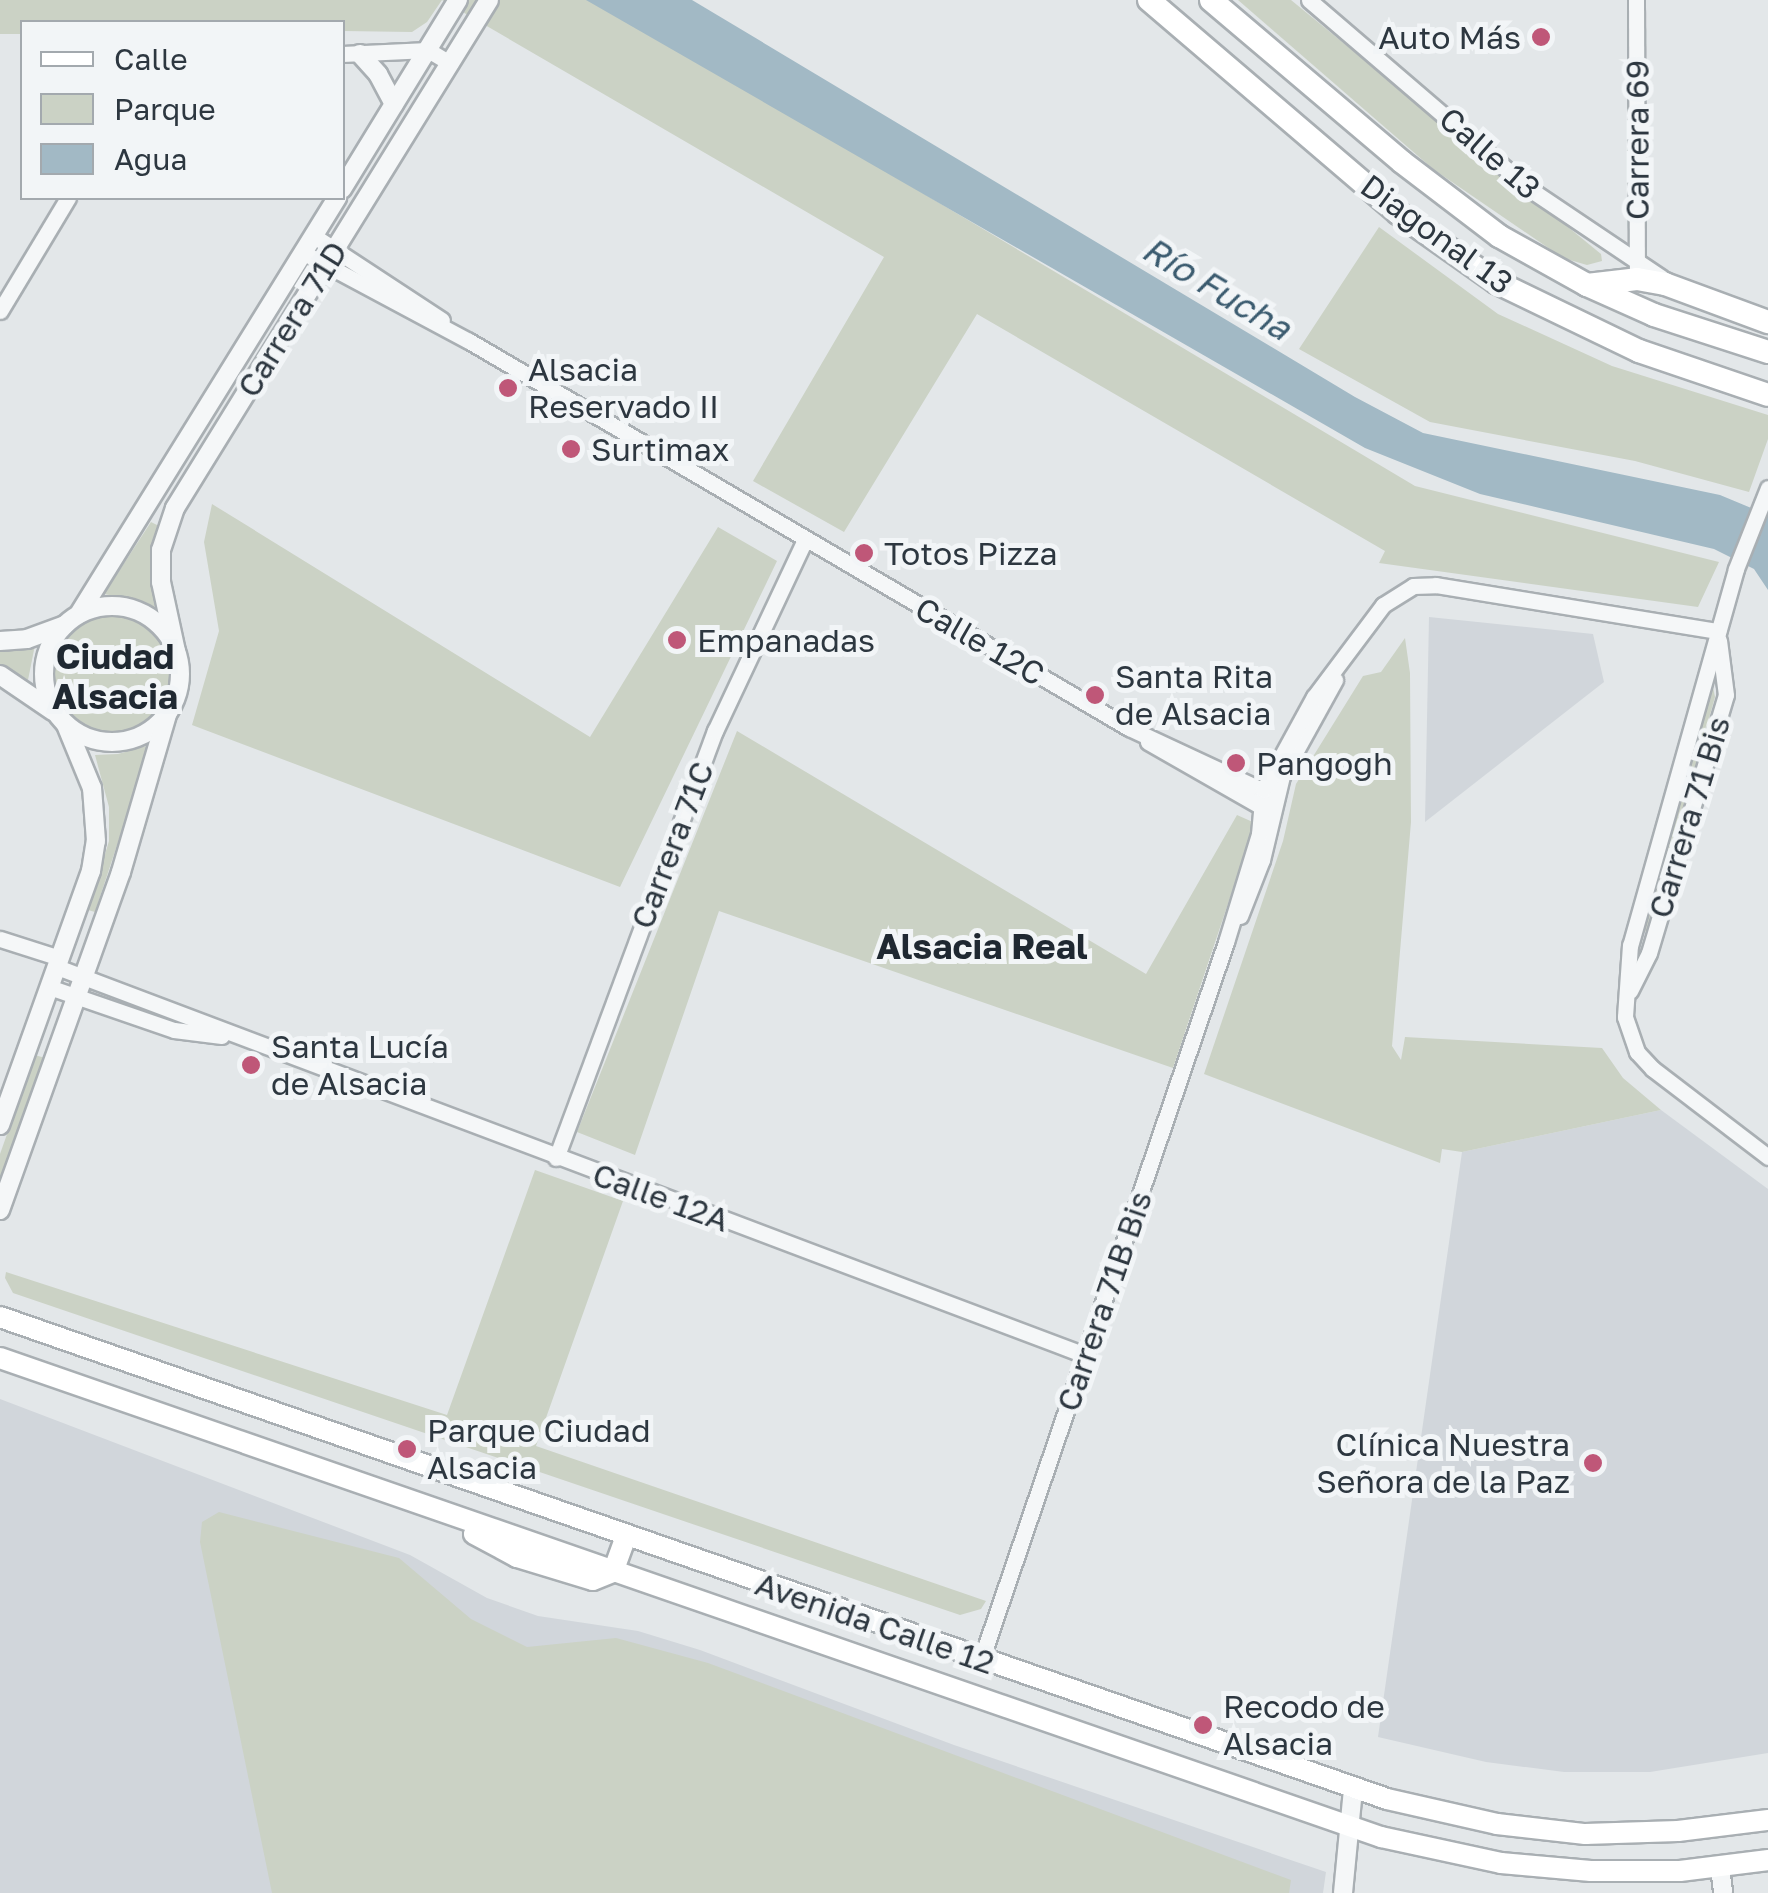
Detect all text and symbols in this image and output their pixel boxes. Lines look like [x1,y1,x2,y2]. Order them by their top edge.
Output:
place label: Auto Más [1378,18,1521,56]
legend [20,20,345,200]
marker: Auto Más [1530,26,1552,48]
text: Calle [114,41,188,77]
street label: Carrera 69 [1618,60,1656,220]
text: Parque [114,91,216,127]
street label: Calle 13 [1432,99,1548,207]
text: Agua [114,141,187,177]
street label: Diagonal 13 [1354,166,1520,302]
water label: Río Fucha [1135,227,1299,349]
street label: Carrera 71D [229,234,355,404]
place label: Alsacia Reservado II [528,351,719,426]
marker: Alsacia Reservado II [497,377,519,399]
place label: Surtimax [591,430,729,468]
marker: Surtimax [560,438,582,460]
place label: Totos Pizza [884,534,1058,572]
marker: Totos Pizza [853,542,875,564]
street label: Calle 12C [909,589,1051,693]
place label: Empanadas [697,621,875,659]
marker: Empanadas [666,629,688,651]
district label: Ciudad Alsacia [52,635,178,717]
place label: Santa Rita de Alsacia [1115,658,1273,733]
marker: Santa Rita de Alsacia [1084,684,1106,706]
street label: Carrera 71 Bis [1640,712,1738,922]
place label: Pangogh [1256,744,1393,782]
marker: Pangogh [1225,752,1247,774]
street label: Carrera 71C [623,756,721,934]
district label: Alsacia Real [876,925,1088,967]
place label: Santa Lucía de Alsacia [271,1028,449,1103]
marker: Santa Lucía de Alsacia [240,1054,262,1076]
street label: Calle 12A [588,1155,734,1239]
street label: Carrera 71B Bis [1048,1186,1160,1416]
place label: Parque Ciudad Alsacia [427,1412,651,1487]
place label: Clínica Nuestra Señora de la Paz [1316,1426,1570,1501]
marker: Parque Ciudad Alsacia [396,1438,418,1460]
marker: Clínica Nuestra Señora de la Paz [1580,1450,1606,1476]
street label: Avenida Calle 12 [751,1564,999,1682]
place label: Recodo de Alsacia [1223,1688,1385,1763]
marker: Recodo de Alsacia [1192,1714,1214,1736]

